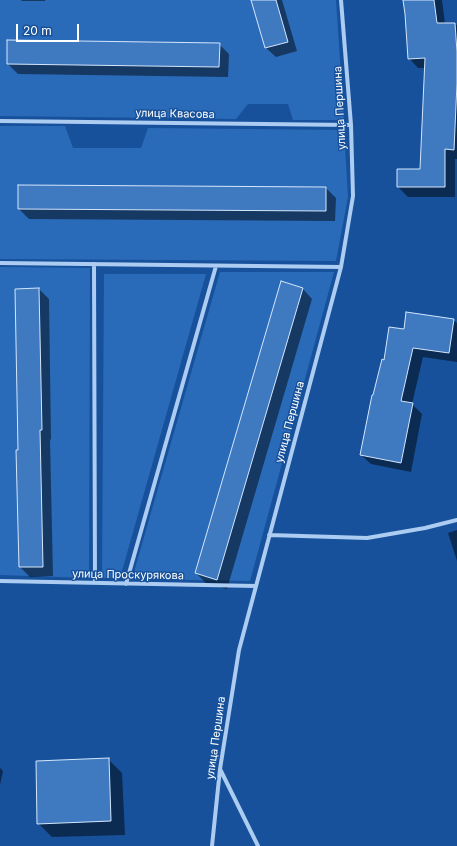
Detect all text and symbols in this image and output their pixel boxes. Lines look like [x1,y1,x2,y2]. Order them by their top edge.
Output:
scale bar [18,16,81,42]
text: 20 m [23,23,52,38]
street label: улица Першина [331,66,349,150]
street label: улица Квасова [135,107,215,121]
street label: улица Першина [273,380,307,464]
street label: улица Проскурякова [72,567,184,583]
street label: улица Першина [204,696,228,780]

